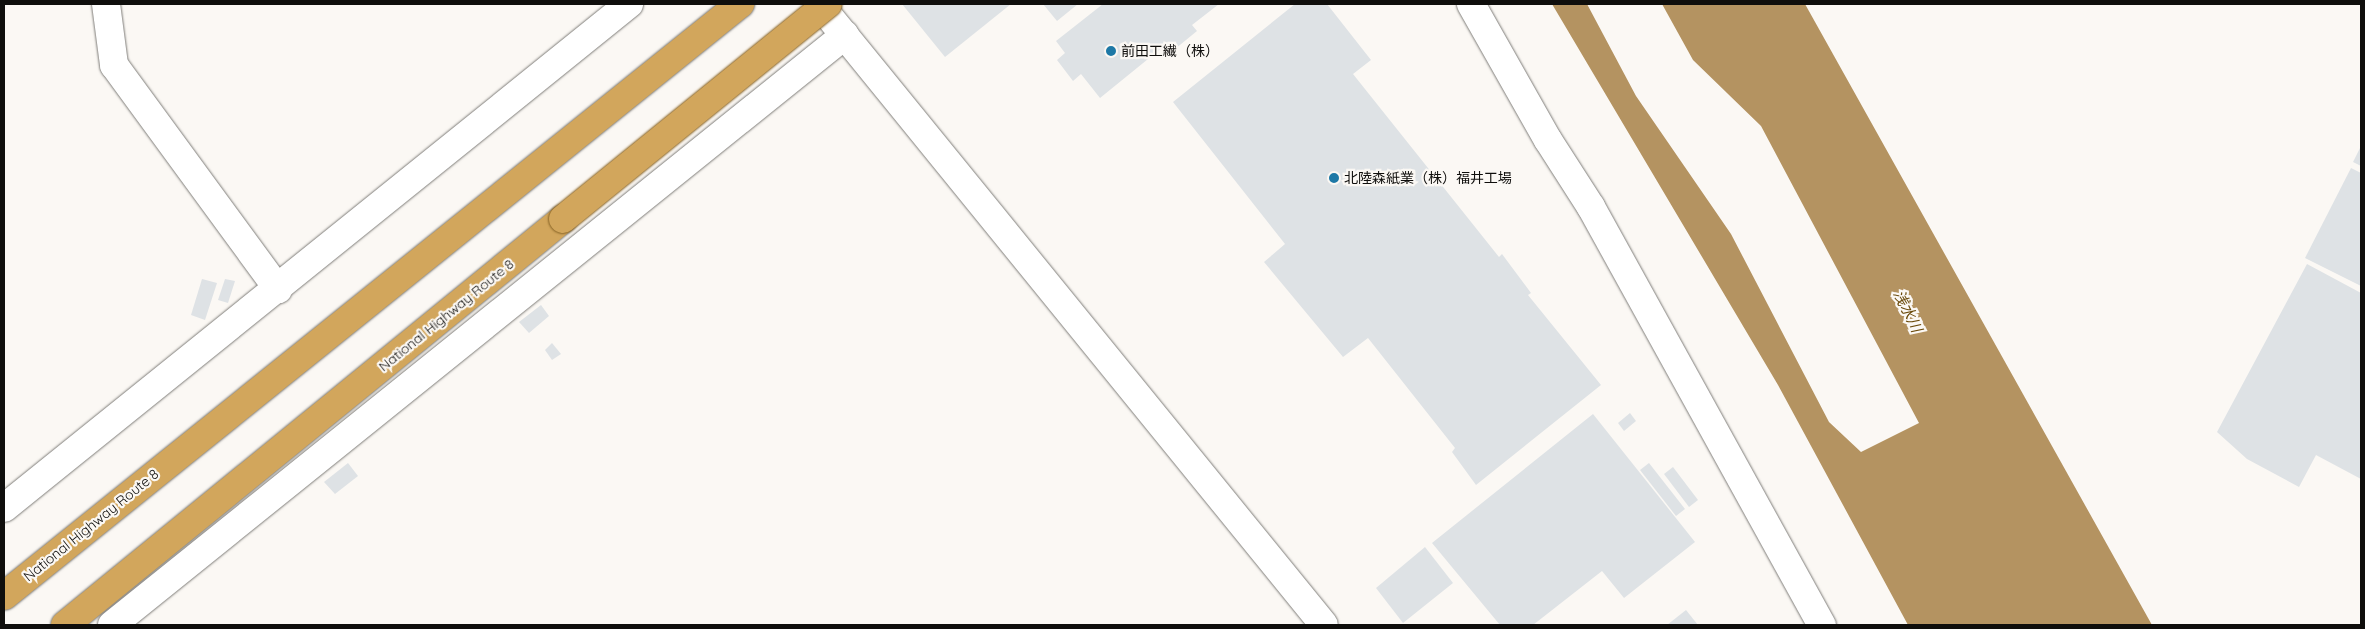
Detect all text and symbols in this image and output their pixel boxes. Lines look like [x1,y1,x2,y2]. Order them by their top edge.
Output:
place label: 前田工繊（株） [1121,43,1219,59]
marker: 前田工繊（株） [1105,45,1117,57]
place label: 北陸森紙業（株）福井工場 [1344,170,1512,186]
marker: 北陸森紙業（株）福井工場 [1328,172,1340,184]
street label: National Highway Route 8 [375,255,517,375]
water label: 浅水川 [1890,287,1926,335]
street label: National Highway Route 8 [20,465,162,585]

